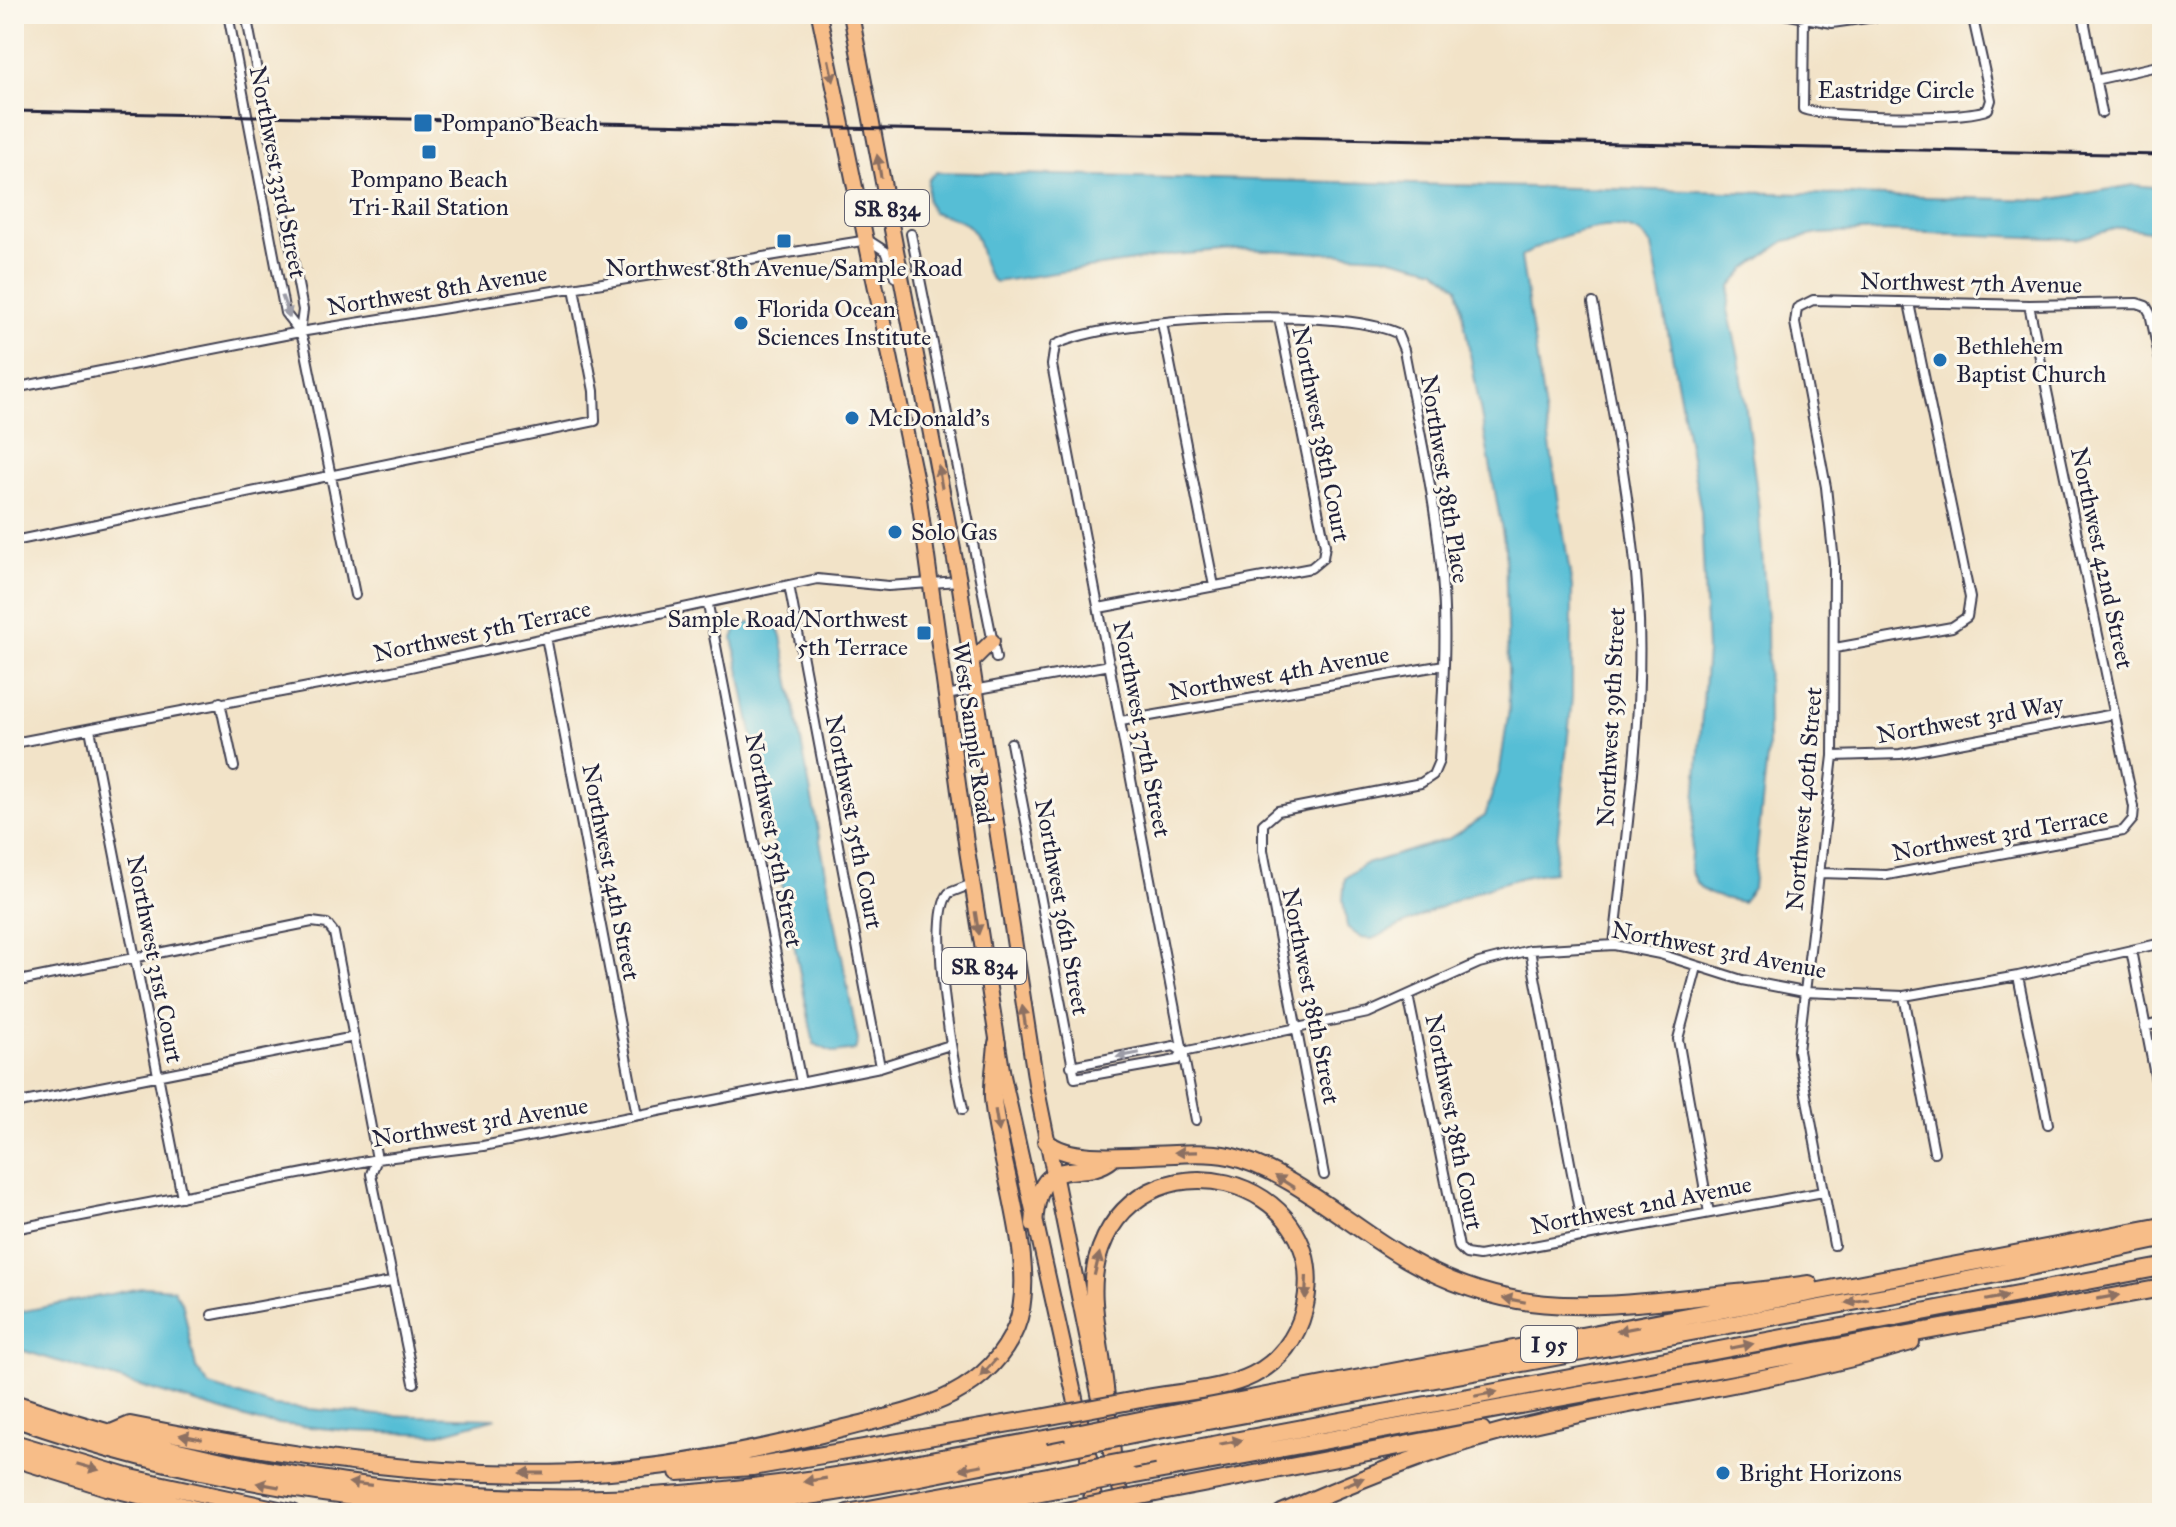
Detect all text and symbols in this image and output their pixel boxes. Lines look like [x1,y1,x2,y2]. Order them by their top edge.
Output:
one-way arrow [825,59,838,84]
street label: Northwest 33rd Street [243,63,313,281]
street label: Eastridge Circle [1818,75,1974,105]
place label: Pompano Beach [441,108,599,138]
marker: Pompano Beach [412,112,434,134]
marker: Pompano Beach Tri-Rail Station [420,143,438,161]
one-way arrow [872,153,884,178]
place label: Pompano Beach Tri-Rail Station [349,164,509,222]
road number: SR 834 [845,190,929,226]
marker: Northwest 8th Avenue/Sample Road [775,232,793,250]
place label: Northwest 8th Avenue/Sample Road [605,253,963,283]
street label: Northwest 8th Avenue [325,258,549,322]
street label: Northwest 7th Avenue [1859,266,2083,300]
place label: Florida Ocean Sciences Institute [757,294,931,352]
one-way arrow [280,296,293,320]
marker: Florida Ocean Sciences Institute [732,314,750,332]
street label: Northwest 38th Court [1285,324,1357,545]
place label: Bethlehem Baptist Church [1956,331,2106,389]
marker: Bethlehem Baptist Church [1931,351,1949,369]
street label: Northwest 38th Place [1414,373,1476,585]
place label: McDonald's [868,403,990,433]
marker: McDonald's [843,409,861,427]
street label: Northwest 42nd Street [2064,445,2140,672]
one-way arrow [933,464,945,489]
place label: Solo Gas [911,517,997,547]
marker: Solo Gas [886,523,904,541]
street label: Northwest 5th Terrace [371,593,593,669]
place label: Sample Road/Northwest 5th Terrace [667,604,909,662]
street label: Northwest 39th Street [1590,606,1632,828]
street label: Northwest 37th Street [1106,618,1178,840]
marker: Sample Road/Northwest 5th Terrace [915,624,933,642]
street label: Northwest 4th Avenue [1167,639,1391,707]
street label: West Sample Road [945,640,1001,826]
street label: Northwest 40th Street [1779,685,1829,912]
street label: Northwest 3rd Way [1874,688,2066,750]
street label: Northwest 35th Court [819,712,890,932]
street label: Northwest 35th Street [738,730,810,950]
street label: Northwest 34th Street [575,761,647,983]
street label: Northwest 36th Street [1028,796,1096,1018]
street label: Northwest 3rd Terrace [1890,800,2110,868]
street label: Northwest 31st Court [120,853,190,1066]
street label: Northwest 38th Street [1275,885,1347,1107]
one-way arrow [972,911,984,936]
street label: Northwest 3rd Avenue [1609,914,1829,986]
road number: SR 834 [942,948,1026,984]
one-way arrow [1017,1004,1029,1029]
street label: Northwest 38th Court [1418,1012,1490,1233]
one-way arrow [1115,1050,1140,1062]
street label: Northwest 3rd Avenue [370,1090,590,1154]
one-way arrow [991,1108,1003,1133]
one-way arrow [1173,1146,1198,1159]
street label: Northwest 2nd Avenue [1528,1169,1754,1241]
one-way arrow [1274,1175,1296,1189]
one-way arrow [1091,1252,1104,1277]
one-way arrow [1300,1276,1313,1301]
one-way arrow [2096,1291,2121,1303]
one-way arrow [1985,1292,2010,1304]
one-way arrow [1501,1294,1526,1306]
one-way arrow [1845,1296,1870,1308]
one-way arrow [1615,1323,1640,1335]
road number: I 95 [1521,1326,1577,1362]
one-way arrow [1730,1339,1755,1352]
one-way arrow [980,1358,997,1378]
one-way arrow [1474,1387,1499,1399]
one-way arrow [178,1430,203,1443]
one-way arrow [1218,1435,1243,1447]
place label: Bright Horizons [1739,1458,1902,1488]
one-way arrow [76,1461,101,1473]
one-way arrow [958,1461,983,1473]
marker: Bright Horizons [1714,1464,1732,1482]
one-way arrow [519,1467,544,1479]
one-way arrow [802,1474,827,1486]
one-way arrow [1341,1476,1365,1489]
one-way arrow [347,1477,372,1490]
one-way arrow [255,1479,280,1491]

